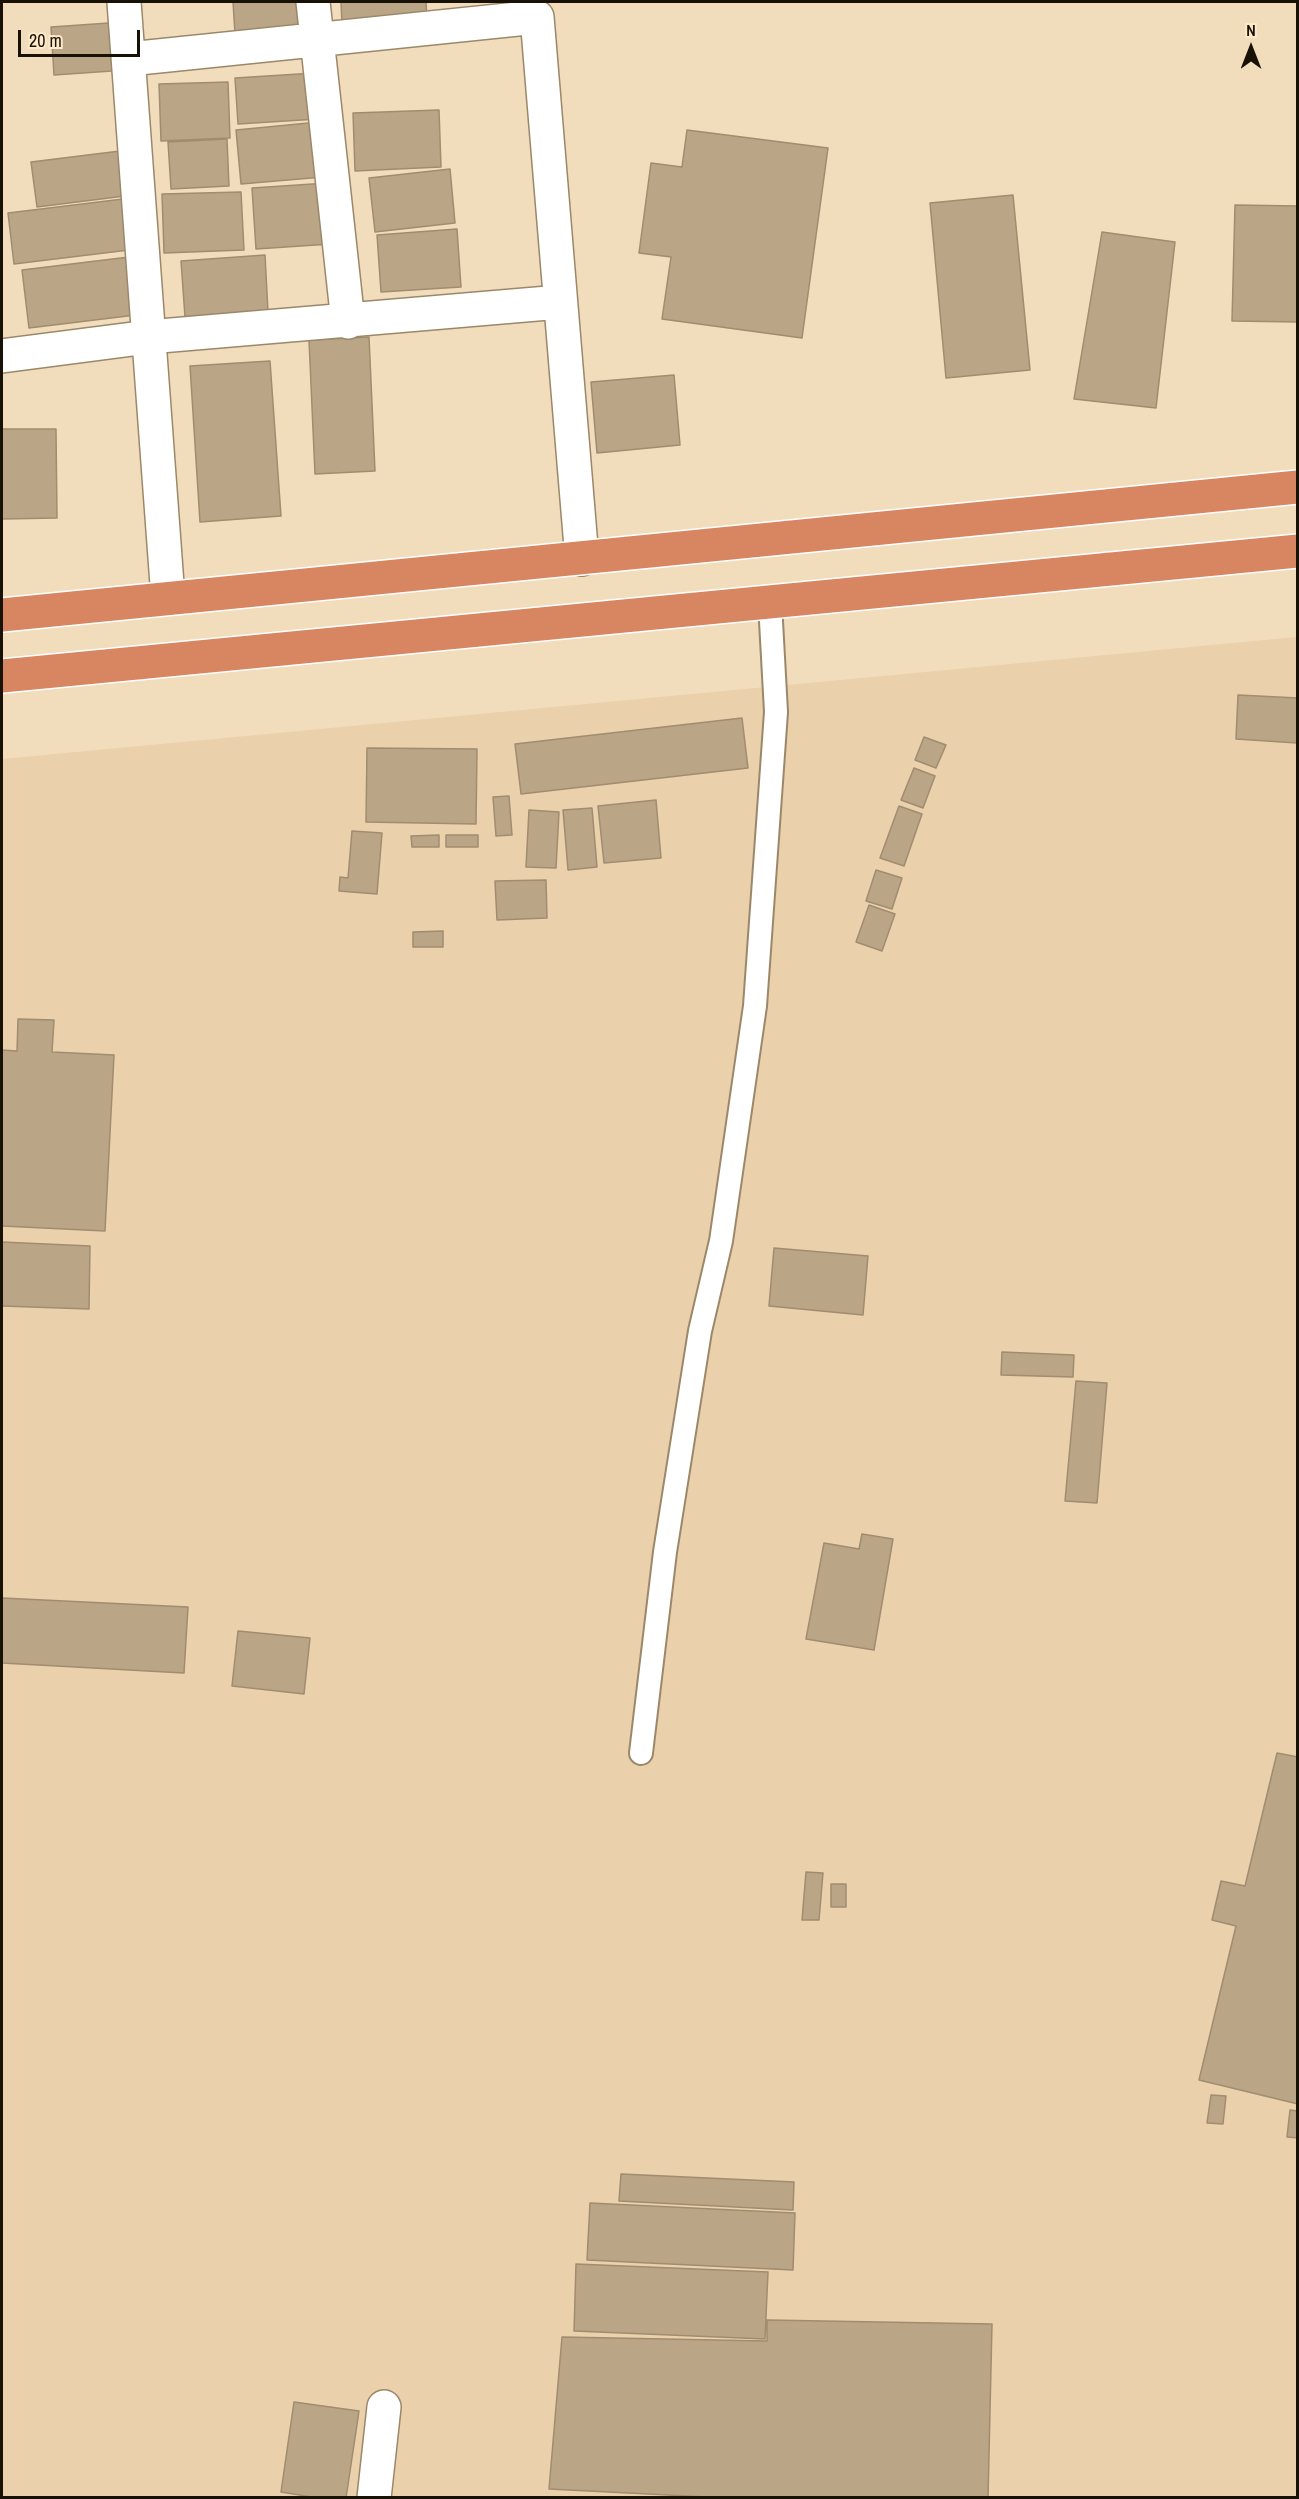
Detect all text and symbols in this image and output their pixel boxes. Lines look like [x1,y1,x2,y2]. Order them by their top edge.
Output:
scale bar [21,18,142,56]
north arrow [1221,18,1281,78]
text: N [1246,19,1256,41]
text: 20 m [29,28,62,53]

